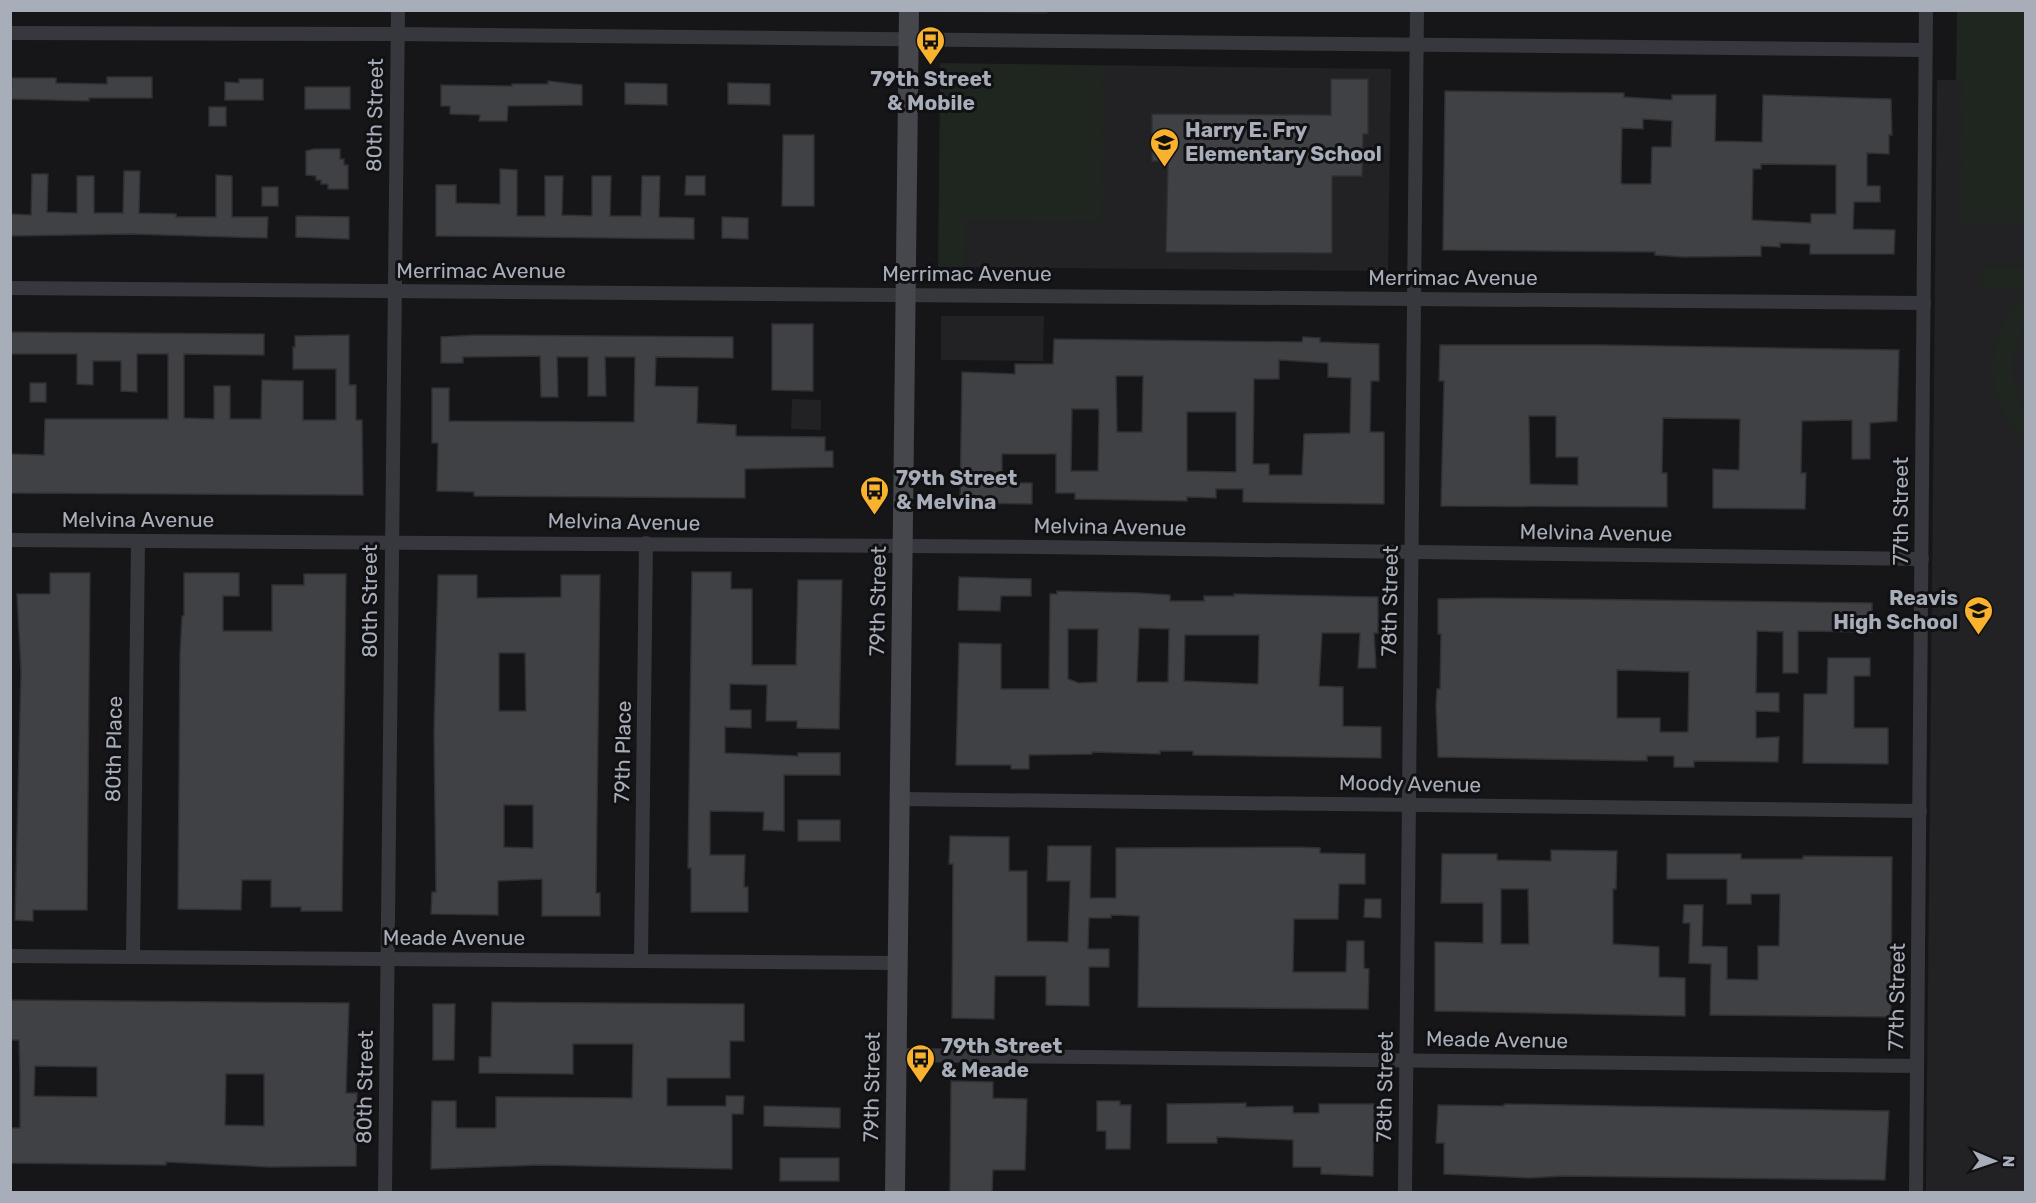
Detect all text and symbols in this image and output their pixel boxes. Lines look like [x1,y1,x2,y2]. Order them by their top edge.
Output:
bus stop icon: 79th Street & Mobile [915,24,947,66]
street label: 80th Street [361,58,388,172]
place label: 79th Street & Mobile [870,66,992,115]
place label: Harry E. Fry Elementary School [1185,117,1382,166]
school or university icon: Harry E. Fry Elementary School [1148,126,1180,168]
street label: Merrimac Avenue [396,258,566,283]
street label: Merrimac Avenue [882,261,1052,286]
street label: Merrimac Avenue [1368,265,1538,290]
street label: 77th Street [1888,457,1913,565]
place label: 79th Street & Melvina [896,465,1018,514]
bus stop icon: 79th Street & Melvina [859,474,891,516]
street label: Melvina Avenue [62,507,214,532]
street label: Melvina Avenue [547,508,701,535]
street label: Melvina Avenue [1033,513,1187,540]
street label: Melvina Avenue [1519,519,1673,546]
street label: 80th Street [357,544,382,658]
street label: 78th Street [1376,545,1403,657]
street label: 79th Street [864,546,891,656]
place label: Reavis High School [1833,585,1958,634]
school or university icon: Reavis High School [1963,594,1995,636]
street label: 80th Place [100,696,127,802]
street label: 79th Place [609,700,636,804]
street label: Moody Avenue [1339,770,1481,797]
street label: Meade Avenue [383,925,525,950]
street label: 77th Street [1883,943,1910,1051]
street label: Meade Avenue [1426,1026,1568,1053]
street label: 80th Street [351,1030,378,1144]
street label: 78th Street [1371,1031,1398,1143]
street label: 79th Street [858,1032,885,1142]
place label: 79th Street & Meade [941,1033,1063,1082]
bus stop icon: 79th Street & Meade [904,1042,936,1084]
north arrow [1964,1131,2024,1191]
text: N [1999,1155,2018,1168]

